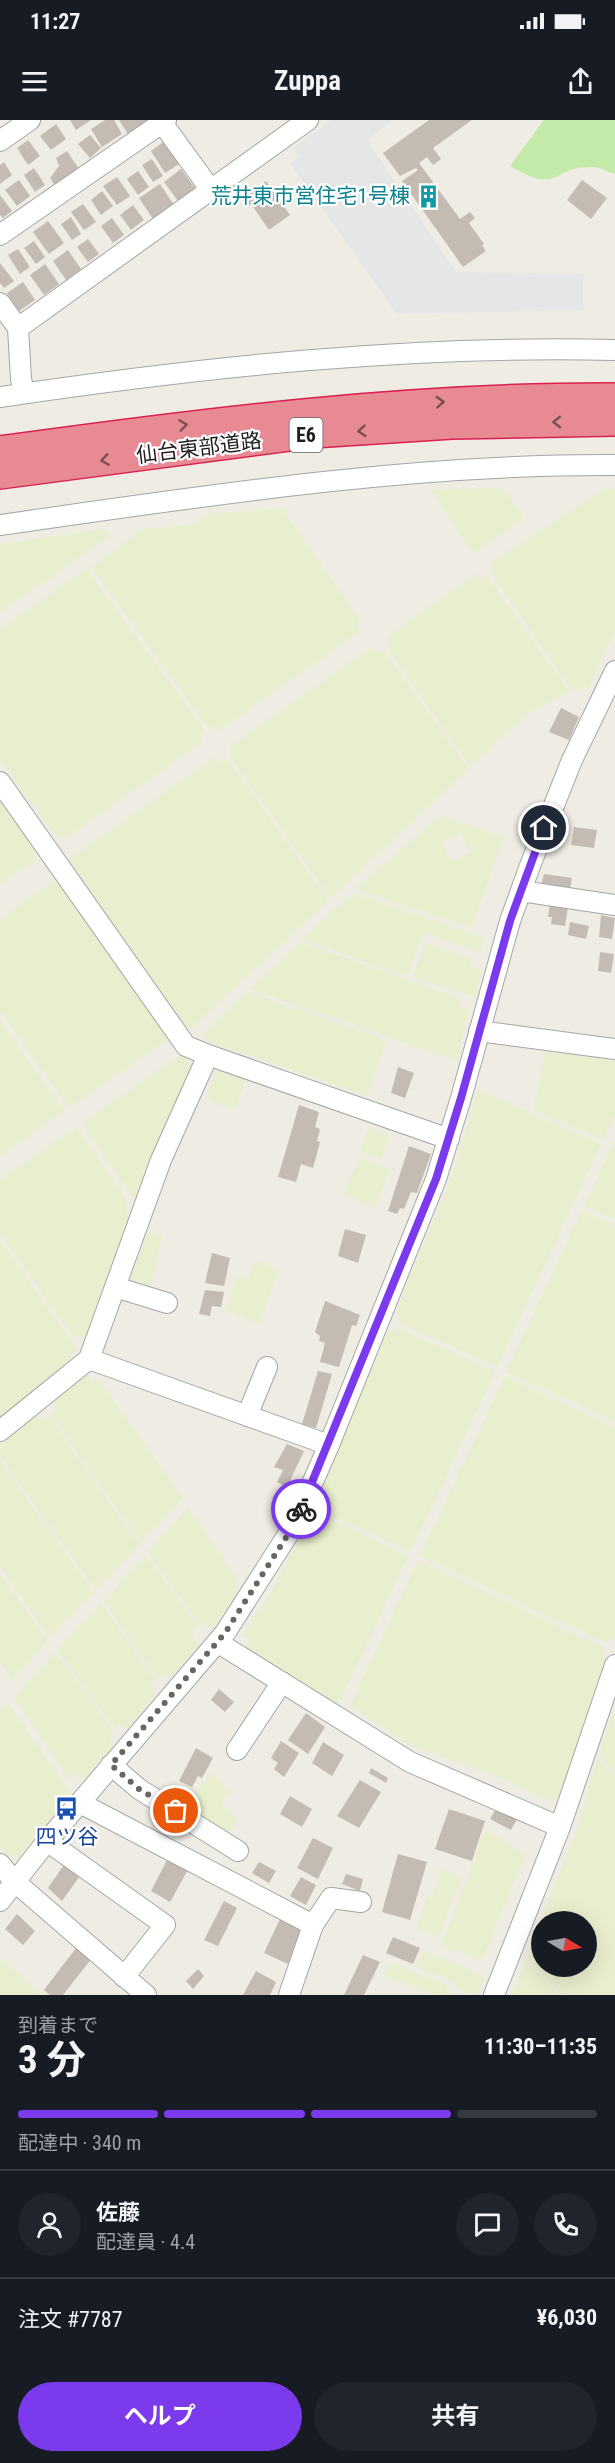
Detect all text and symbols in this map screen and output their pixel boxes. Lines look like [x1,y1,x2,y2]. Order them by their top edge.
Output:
text: 11:27 [30,9,81,34]
icon: menu [18,65,51,98]
text: Zuppa [274,65,341,97]
icon: share [564,65,597,98]
building icon: 荒井東市営住宅1号棟 [415,183,441,209]
place label: 荒井東市営住宅1号棟 [211,184,410,208]
one-way arrow [435,395,444,408]
one-way arrow [552,416,561,428]
road number: E6 [290,418,322,452]
one-way arrow [178,419,187,431]
one-way arrow [357,424,366,437]
street label: 仙台東部道路 [135,428,263,468]
one-way arrow [101,454,110,466]
pin [518,802,569,853]
icon: home [527,811,560,844]
courier [271,1479,331,1539]
icon: bike [285,1493,318,1526]
pin [150,1785,201,1836]
icon: bag [159,1794,192,1827]
bus stop icon: 四ツ谷 [54,1796,80,1822]
place label: 四ツ谷 [36,1825,99,1849]
north arrow [531,1911,597,1977]
map controls [531,1911,597,1977]
text: 到着まで [18,2013,98,2037]
text: 11:30–11:35 [484,2034,597,2059]
text: 3 分 [18,2037,86,2083]
text: 配達中 · 340 m [18,2131,141,2155]
button: person [18,2193,81,2256]
button: chat [456,2193,519,2256]
button: phone [534,2193,597,2256]
text: 佐藤 [96,2200,140,2225]
text: 配達員 · 4.4 [96,2230,195,2254]
text: ¥6,030 [537,2305,597,2330]
text: 注文 #7787 [18,2307,123,2332]
button: ヘルプ [18,2382,302,2451]
button: 共有 [314,2382,597,2451]

